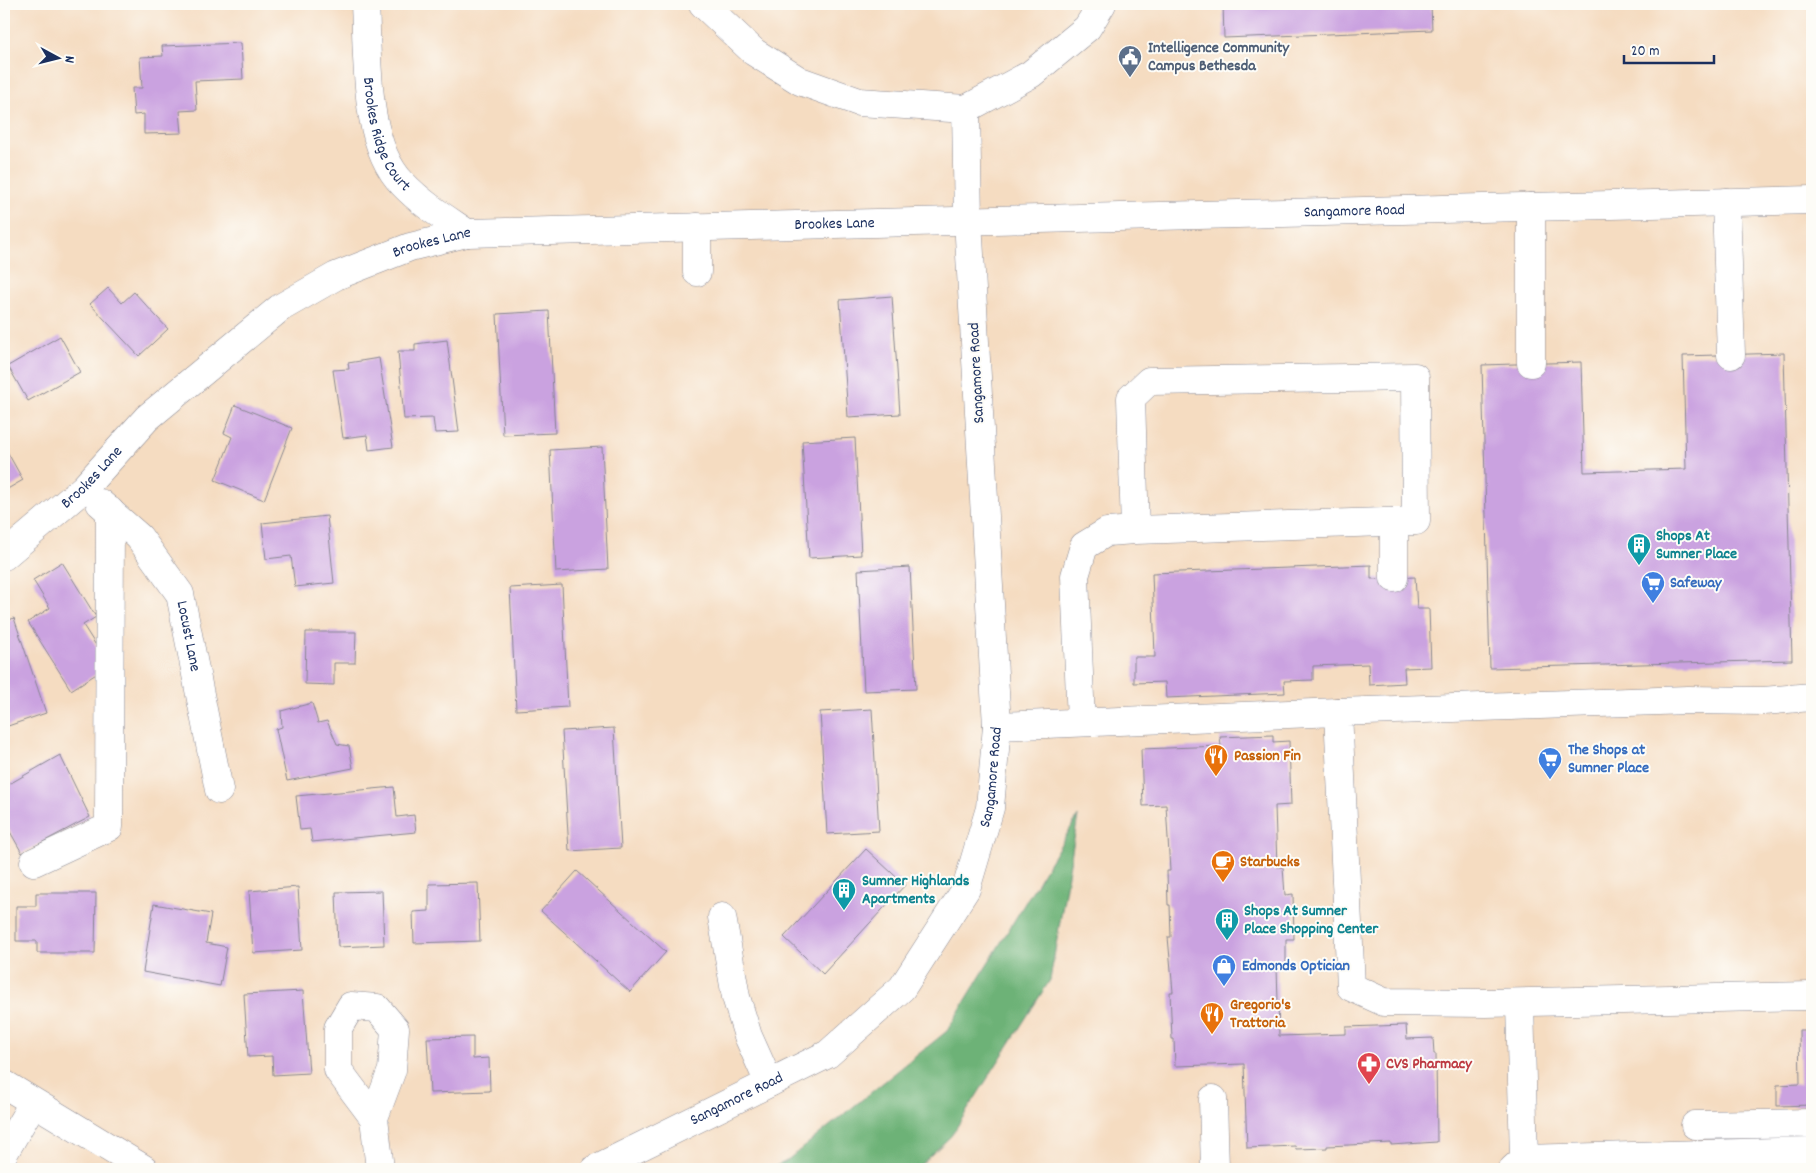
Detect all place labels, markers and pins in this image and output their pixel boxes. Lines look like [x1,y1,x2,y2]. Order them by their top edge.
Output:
place label: Intelligence Community Campus Bethesda [1148,37,1291,78]
public building icon: Intelligence Community Campus Bethesda [1117,44,1143,78]
place label: Shops At Sumner Place [1656,525,1737,566]
building icon: Shops At Sumner Place [1626,532,1652,566]
supermarket icon: Safeway [1640,570,1666,604]
place label: Safeway [1670,572,1723,595]
place label: The Shops at Sumner Place [1568,739,1649,780]
restaurant icon: Passion Fin [1203,743,1229,777]
place label: Passion Fin [1234,745,1301,768]
supermarket icon: The Shops at Sumner Place [1537,746,1563,780]
cafe icon: Starbucks [1210,849,1236,883]
place label: Starbucks [1240,851,1300,874]
place label: Sumner Highlands Apartments [862,870,970,911]
building icon: Sumner Highlands Apartments [831,877,857,911]
place label: Shops At Sumner Place Shopping Center [1244,900,1379,941]
building icon: Shops At Sumner Place Shopping Center [1214,907,1240,941]
shop icon: Edmonds Optician [1211,953,1237,987]
place label: Edmonds Optician [1242,955,1350,978]
place label: Gregorio's Trattoria [1230,994,1291,1035]
restaurant icon: Gregorio's Trattoria [1199,1001,1225,1035]
pharmacy icon: CVS Pharmacy [1356,1051,1382,1085]
place label: CVS Pharmacy [1386,1053,1473,1076]

